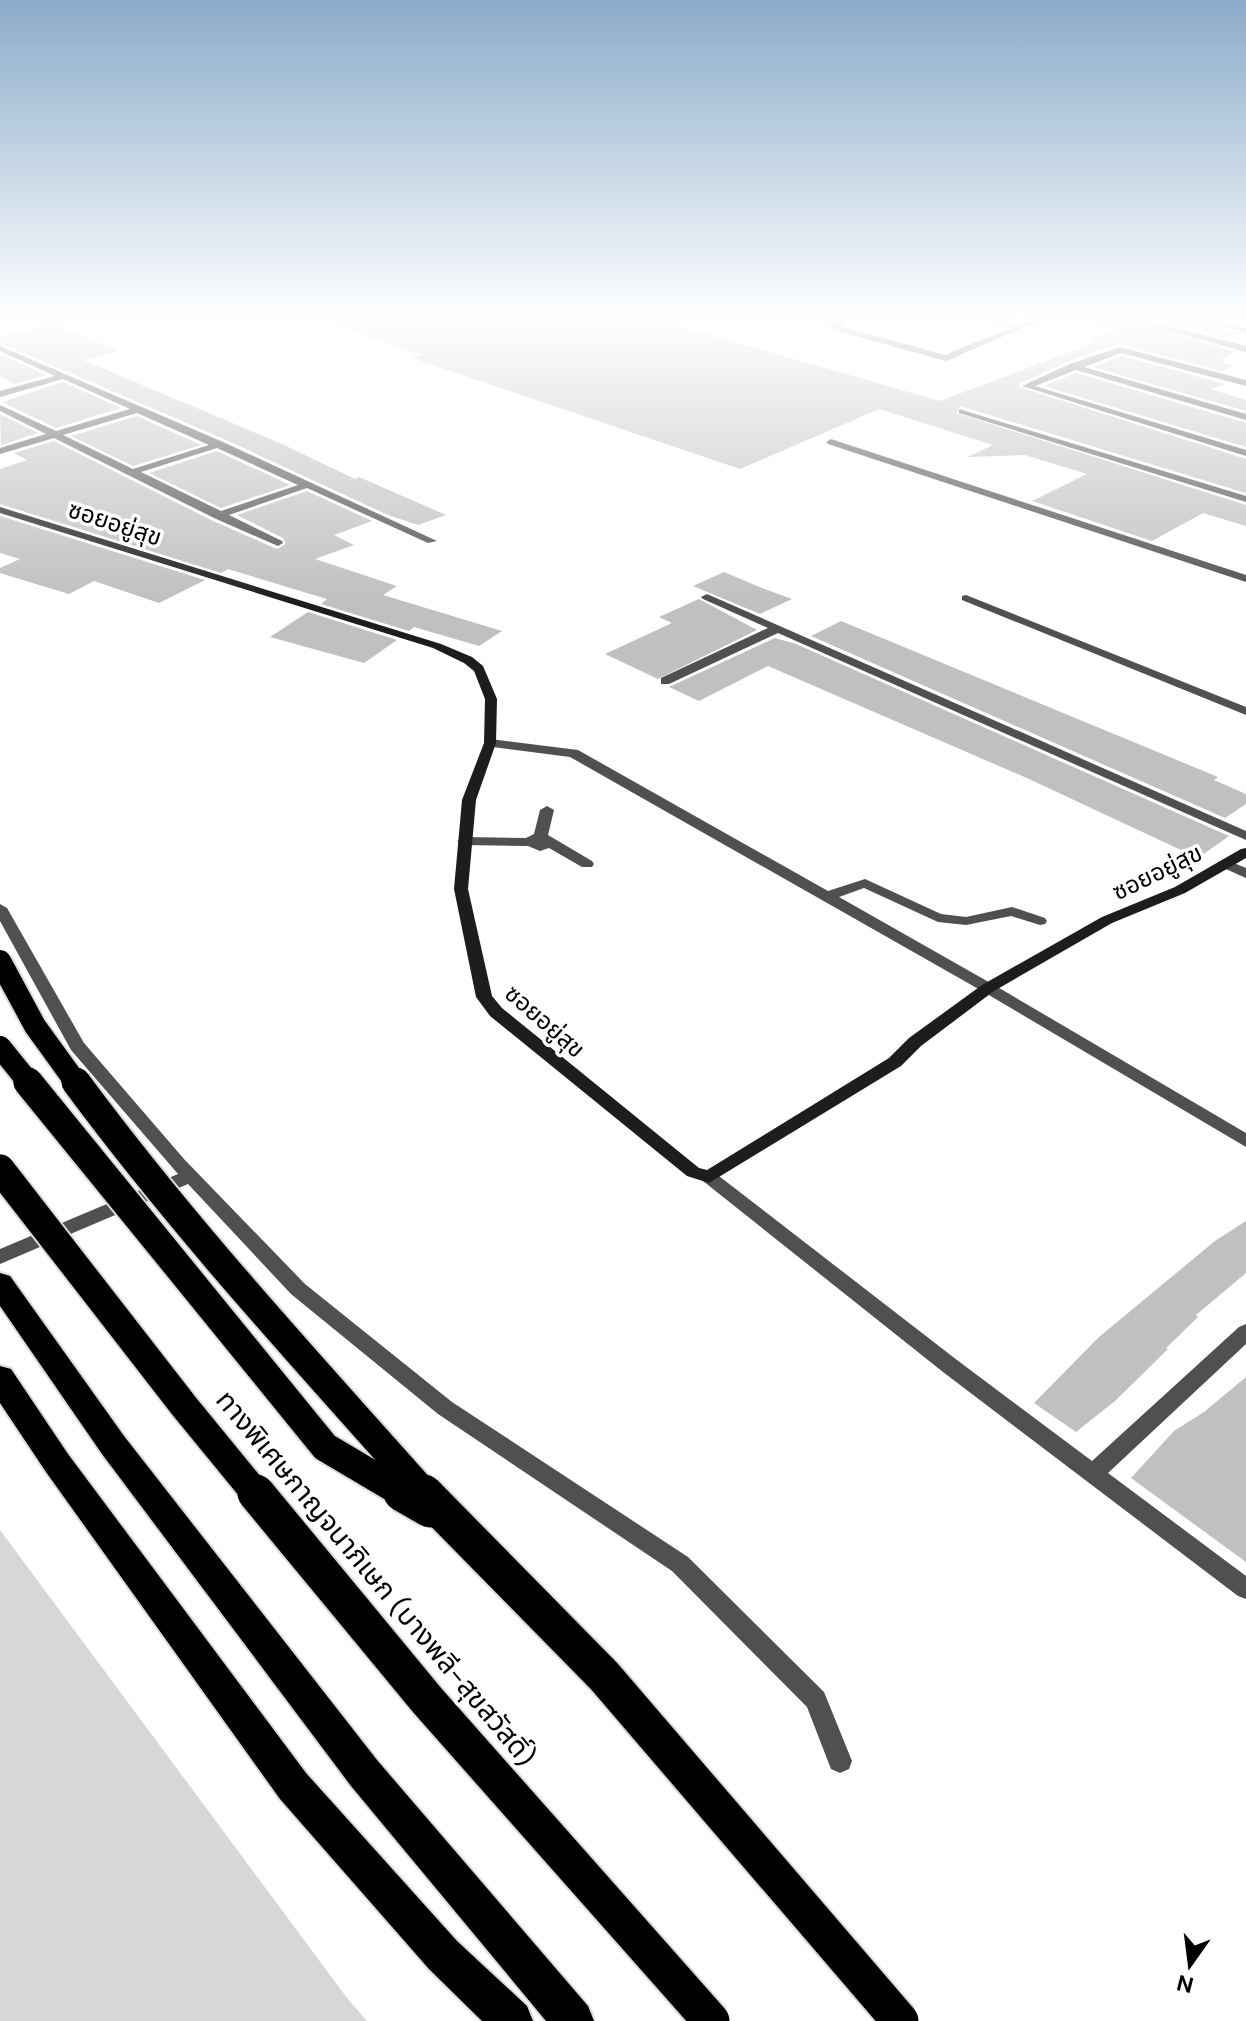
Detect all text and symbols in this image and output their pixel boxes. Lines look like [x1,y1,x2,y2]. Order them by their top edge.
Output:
street label: ซอยอยู่สุข [64,493,166,553]
street label: ซอยอยู่สุข [1107,837,1207,907]
street label: ซอยอยู่สุข [499,978,591,1064]
street label: ทางพิเศษกาญจนาภิเษก (บางพลี-สุขสวัสดิ์) [208,1382,544,1774]
north arrow [1150,1925,1230,2005]
text: N [1174,1968,1197,2000]

